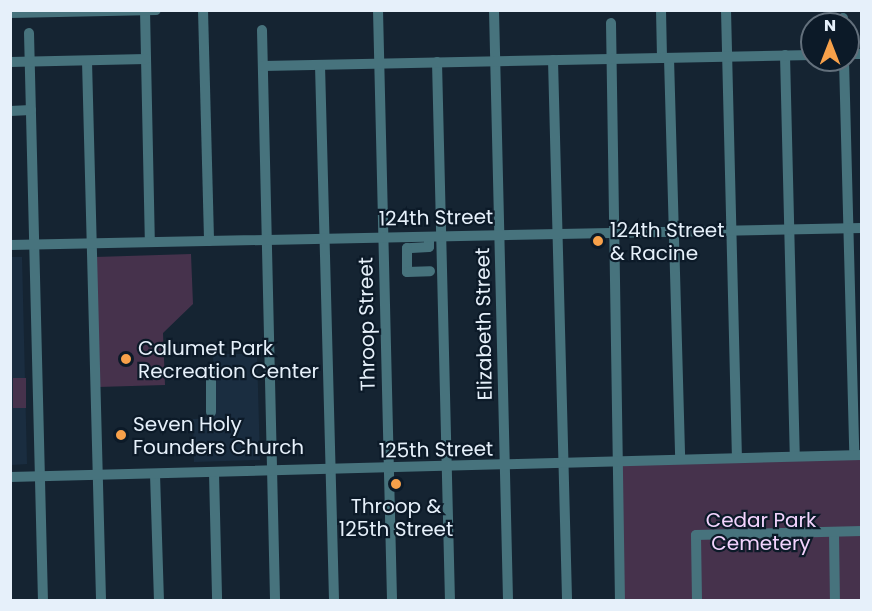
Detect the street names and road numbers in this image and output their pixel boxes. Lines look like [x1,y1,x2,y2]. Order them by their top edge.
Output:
street label: 124th Street [379,205,493,231]
street label: Elizabeth Street [471,247,497,401]
street label: Throop Street [354,257,380,391]
street label: 125th Street [379,437,493,463]

